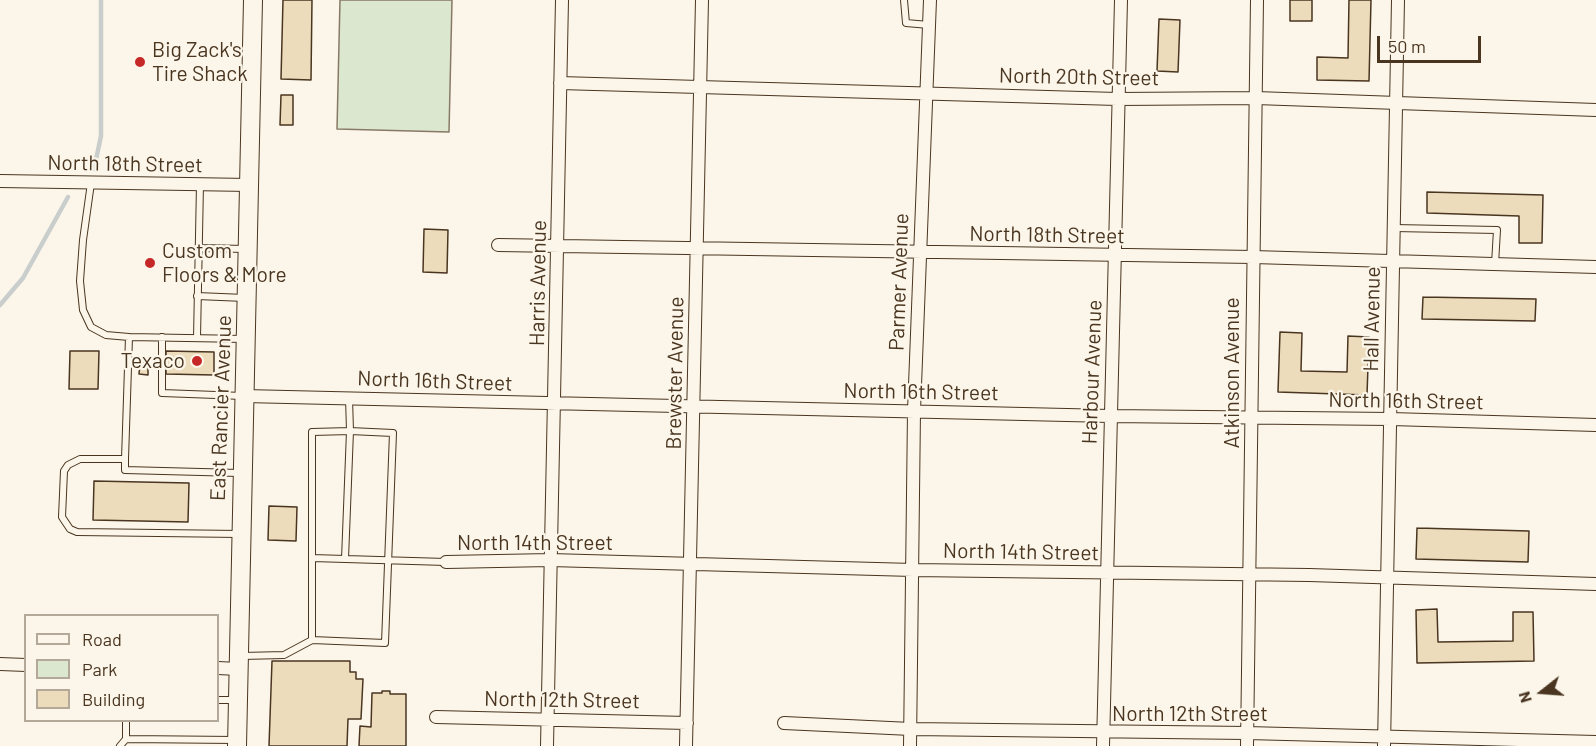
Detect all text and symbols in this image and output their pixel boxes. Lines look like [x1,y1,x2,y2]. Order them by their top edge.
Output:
scale bar [1380,24,1484,62]
text: 50 m [1388,35,1426,57]
place label: Big Zack's Tire Shack [152,37,248,87]
marker: Big Zack's Tire Shack [133,55,147,69]
street label: North 20th Street [999,63,1159,91]
street label: North 18th Street [47,150,203,178]
street label: Parmer Avenue [884,213,914,351]
street label: Harris Avenue [524,220,552,346]
street label: North 18th Street [969,221,1125,249]
place label: Custom Floors & More [162,238,287,288]
marker: Custom Floors & More [143,256,157,270]
street label: Hall Avenue [1358,266,1386,372]
street label: Brewster Avenue [661,296,689,450]
street label: Atkinson Avenue [1219,297,1245,449]
street label: Harbour Avenue [1077,299,1107,445]
street label: East Rancier Avenue [205,315,237,501]
place label: Texaco [121,348,185,374]
marker: Texaco [190,354,204,368]
street label: North 16th Street [357,366,513,396]
street label: North 16th Street [843,378,999,406]
street label: North 16th Street [1328,387,1484,415]
street label: North 14th Street [457,530,613,556]
street label: North 14th Street [943,538,1099,566]
legend [24,614,219,722]
text: Road [82,628,122,650]
text: Park [82,658,117,680]
north arrow [1512,662,1572,722]
street label: North 12th Street [484,686,640,714]
text: Building [82,688,145,710]
text: N [1514,690,1535,705]
street label: North 12th Street [1112,701,1268,727]

